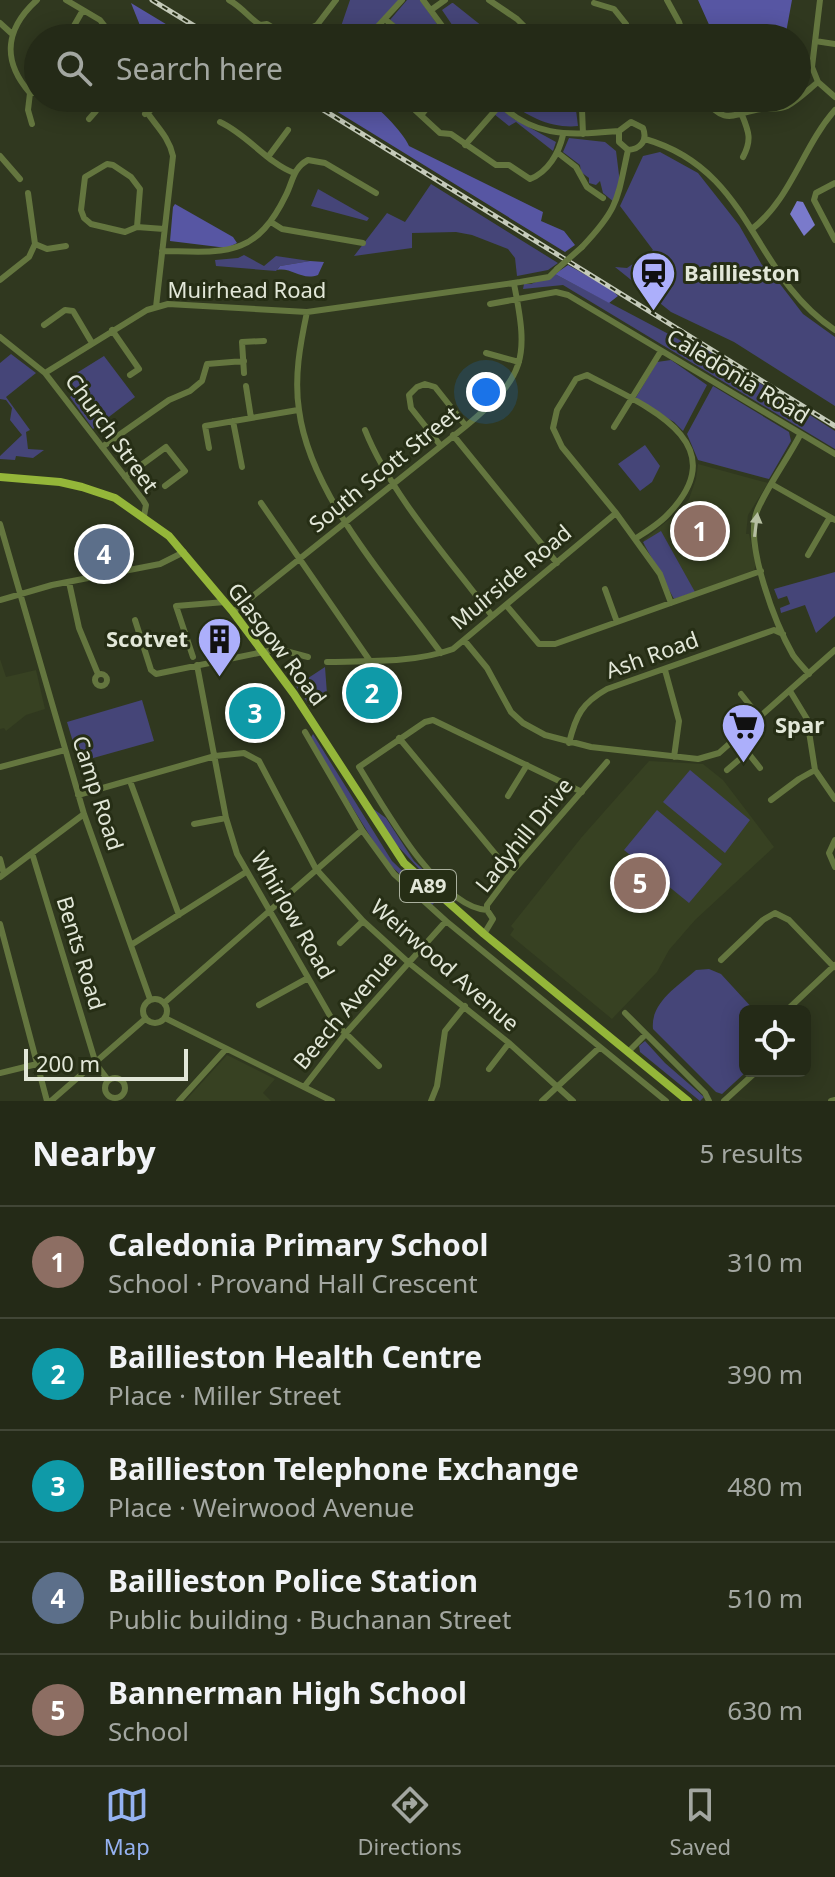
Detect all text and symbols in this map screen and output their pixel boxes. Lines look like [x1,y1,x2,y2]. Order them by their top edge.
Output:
search box [24,24,811,112]
icon: search [52,46,96,90]
text: Search here [116,48,283,89]
station icon: Baillieston [629,249,677,312]
place label: Baillieston [684,257,800,287]
street label: Muirhead Road [168,274,326,304]
street label: Caledonia Road [662,321,815,430]
street label: Church Street [59,367,166,498]
your location [466,372,506,412]
street label: South Scott Street [302,398,465,538]
pin: 1 [674,501,726,561]
one-way arrow [750,512,763,537]
street label: Muirside Road [444,517,577,636]
pin: 4 [78,524,130,584]
street label: Glasgow Road [222,576,334,711]
building icon: Scotvet [195,615,243,678]
place label: Scotvet [106,623,188,653]
street label: Ash Road [601,623,702,685]
pin: 2 [346,663,398,723]
pin: 3 [229,683,281,743]
supermarket icon: Spar [720,701,768,764]
place label: Spar [775,709,824,739]
street label: Camp Road [66,731,132,854]
street label: Ladyhill Drive [468,771,579,898]
street label: Whirlow Road [245,845,343,984]
pin: 5 [614,853,666,913]
road number: A89 [400,870,456,902]
street label: Weirwood Avenue [365,891,526,1037]
street label: Bents Road [50,892,113,1013]
street label: Beech Avenue [286,944,403,1075]
map controls [739,1005,811,1077]
button: locate [739,1005,811,1077]
scale bar [24,1045,188,1081]
text: 200 m [36,1048,100,1078]
text: Nearby [32,1130,156,1176]
text: 5 results [699,1135,803,1171]
text: Caledonia Primary School [108,1224,489,1265]
text: 1 [51,1244,65,1280]
text: 310 m [727,1244,803,1280]
text: School · Provand Hall Crescent [108,1265,478,1301]
text: Baillieston Health Centre [108,1336,482,1377]
text: 2 [51,1356,65,1392]
text: 390 m [727,1356,803,1392]
text: Place · Miller Street [108,1377,341,1413]
text: Baillieston Telephone Exchange [108,1448,579,1489]
text: 3 [51,1468,65,1504]
text: 480 m [727,1468,803,1504]
text: Place · Weirwood Avenue [108,1489,414,1525]
text: Baillieston Police Station [108,1560,478,1601]
text: 4 [51,1580,65,1616]
text: 510 m [727,1580,803,1616]
text: Public building · Buchanan Street [108,1601,511,1637]
text: Bannerman High School [108,1672,467,1713]
text: 5 [51,1692,65,1728]
text: 630 m [727,1692,803,1728]
text: School [108,1713,189,1749]
tab: Map [104,1783,150,1861]
tab: Directions [357,1783,462,1861]
tab: Saved [670,1783,731,1861]

